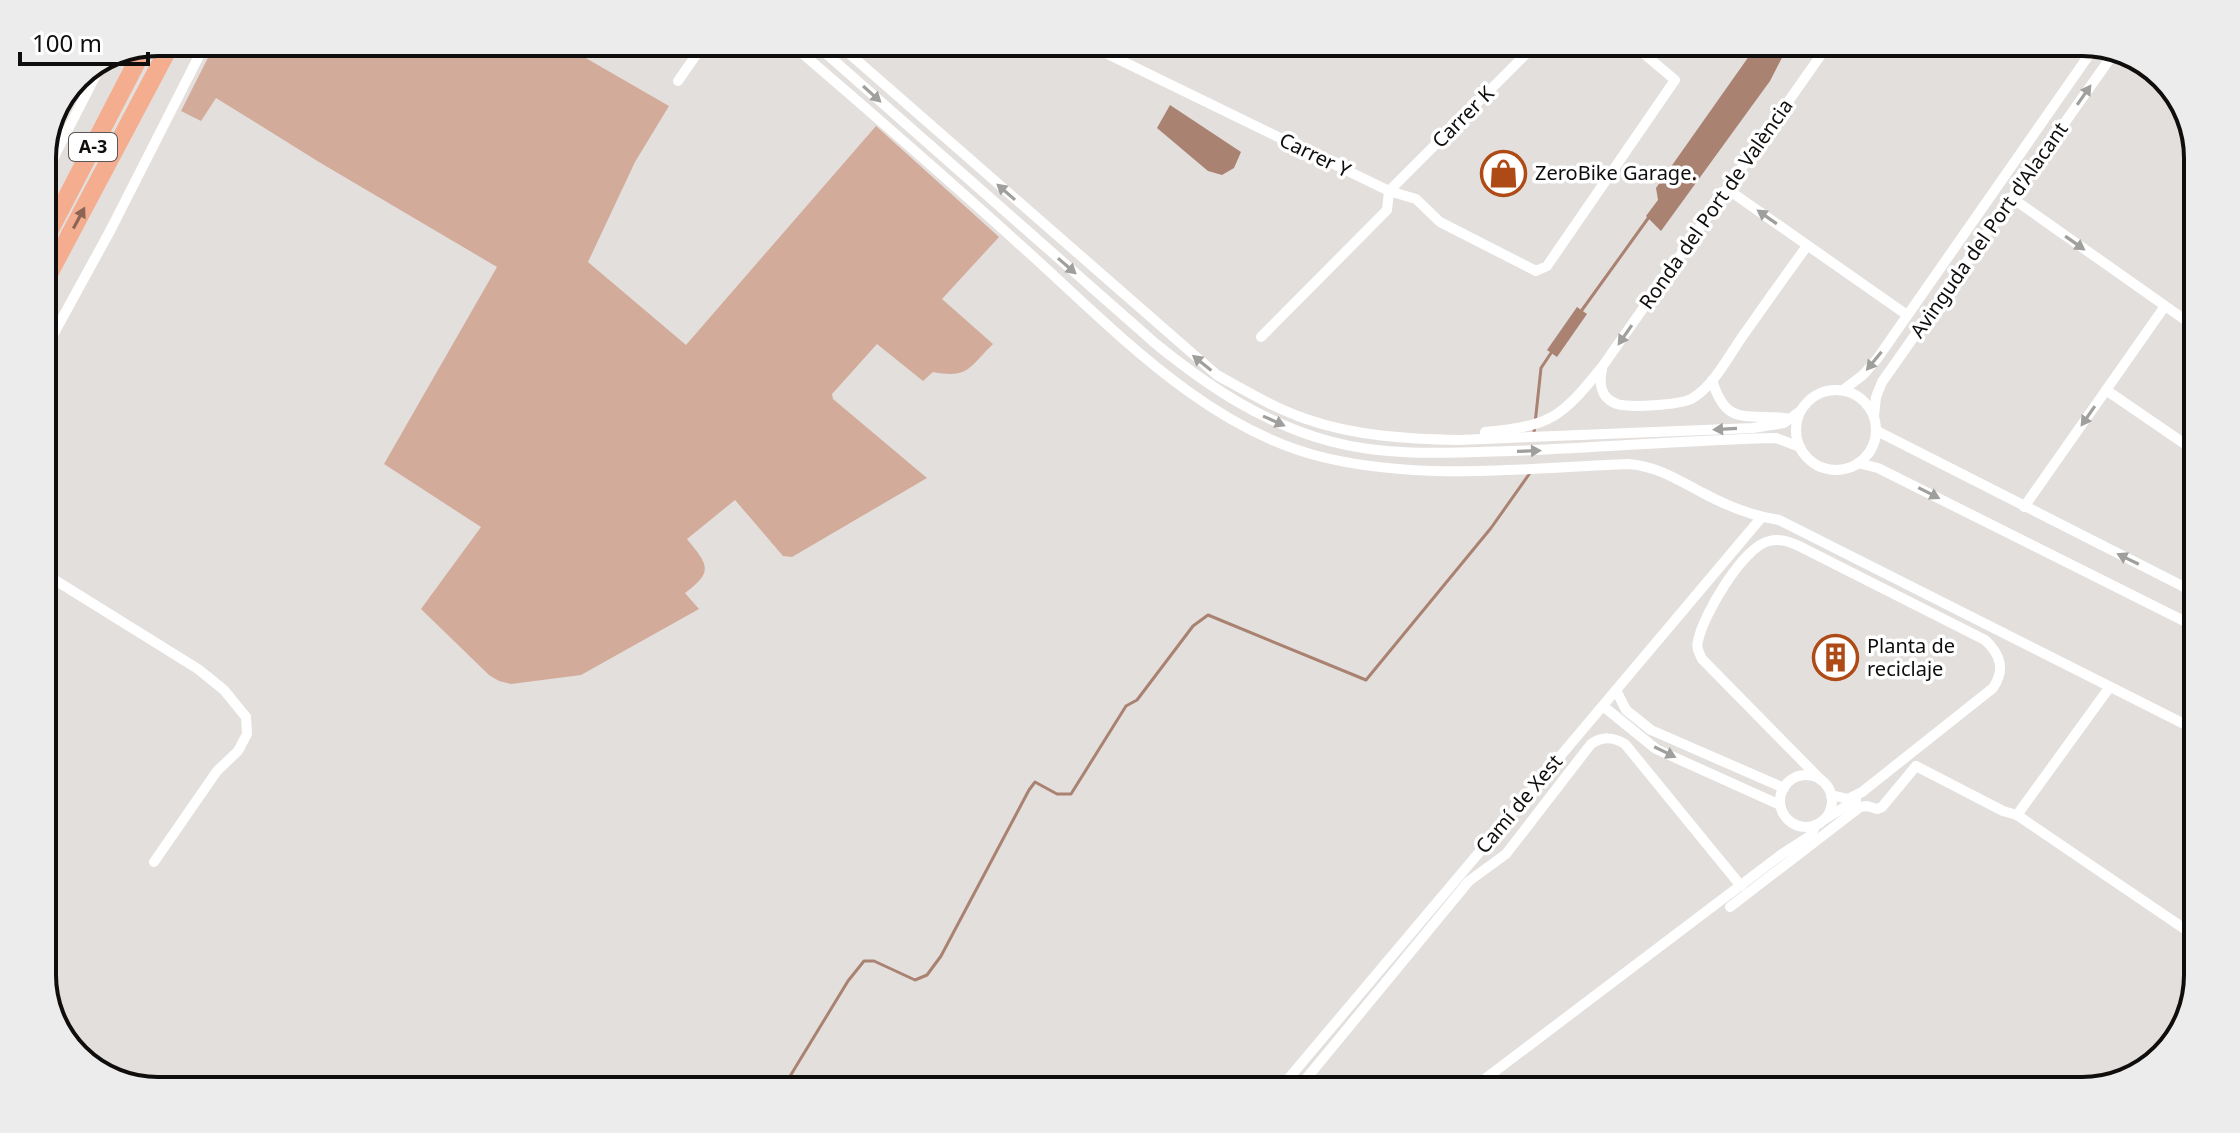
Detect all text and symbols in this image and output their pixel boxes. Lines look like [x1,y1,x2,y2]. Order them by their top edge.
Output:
scale bar [20,16,148,66]
text: 100 m [32,26,102,59]
street label: Carrer K [1426,79,1500,153]
one-way arrow [862,84,881,102]
one-way arrow [2076,85,2091,106]
street label: Ronda del Port de València [1633,93,1799,314]
street label: Avinguda del Port d'Alacant [1904,116,2074,343]
street label: Carrer Y [1275,126,1356,184]
road number: A-3 [69,133,117,161]
shop icon: ZeroBike Garage. [1480,149,1528,197]
place label: ZeroBike Garage. [1535,159,1697,186]
one-way arrow [996,184,1016,201]
one-way arrow [72,207,85,230]
one-way arrow [1757,210,1777,226]
one-way arrow [2065,235,2086,250]
one-way arrow [1056,257,1076,274]
one-way arrow [1617,324,1633,345]
one-way arrow [1866,351,1883,371]
one-way arrow [1192,355,1212,372]
one-way arrow [2081,405,2096,426]
one-way arrow [1262,414,1286,427]
one-way arrow [1712,422,1737,435]
one-way arrow [1517,444,1542,457]
one-way arrow [1918,487,1941,500]
one-way arrow [2117,552,2140,566]
place label: Planta de reciclaje [1867,632,1955,682]
building icon: Planta de reciclaje [1812,633,1860,681]
one-way arrow [1653,746,1676,759]
street label: Camí de Xest [1469,748,1568,859]

